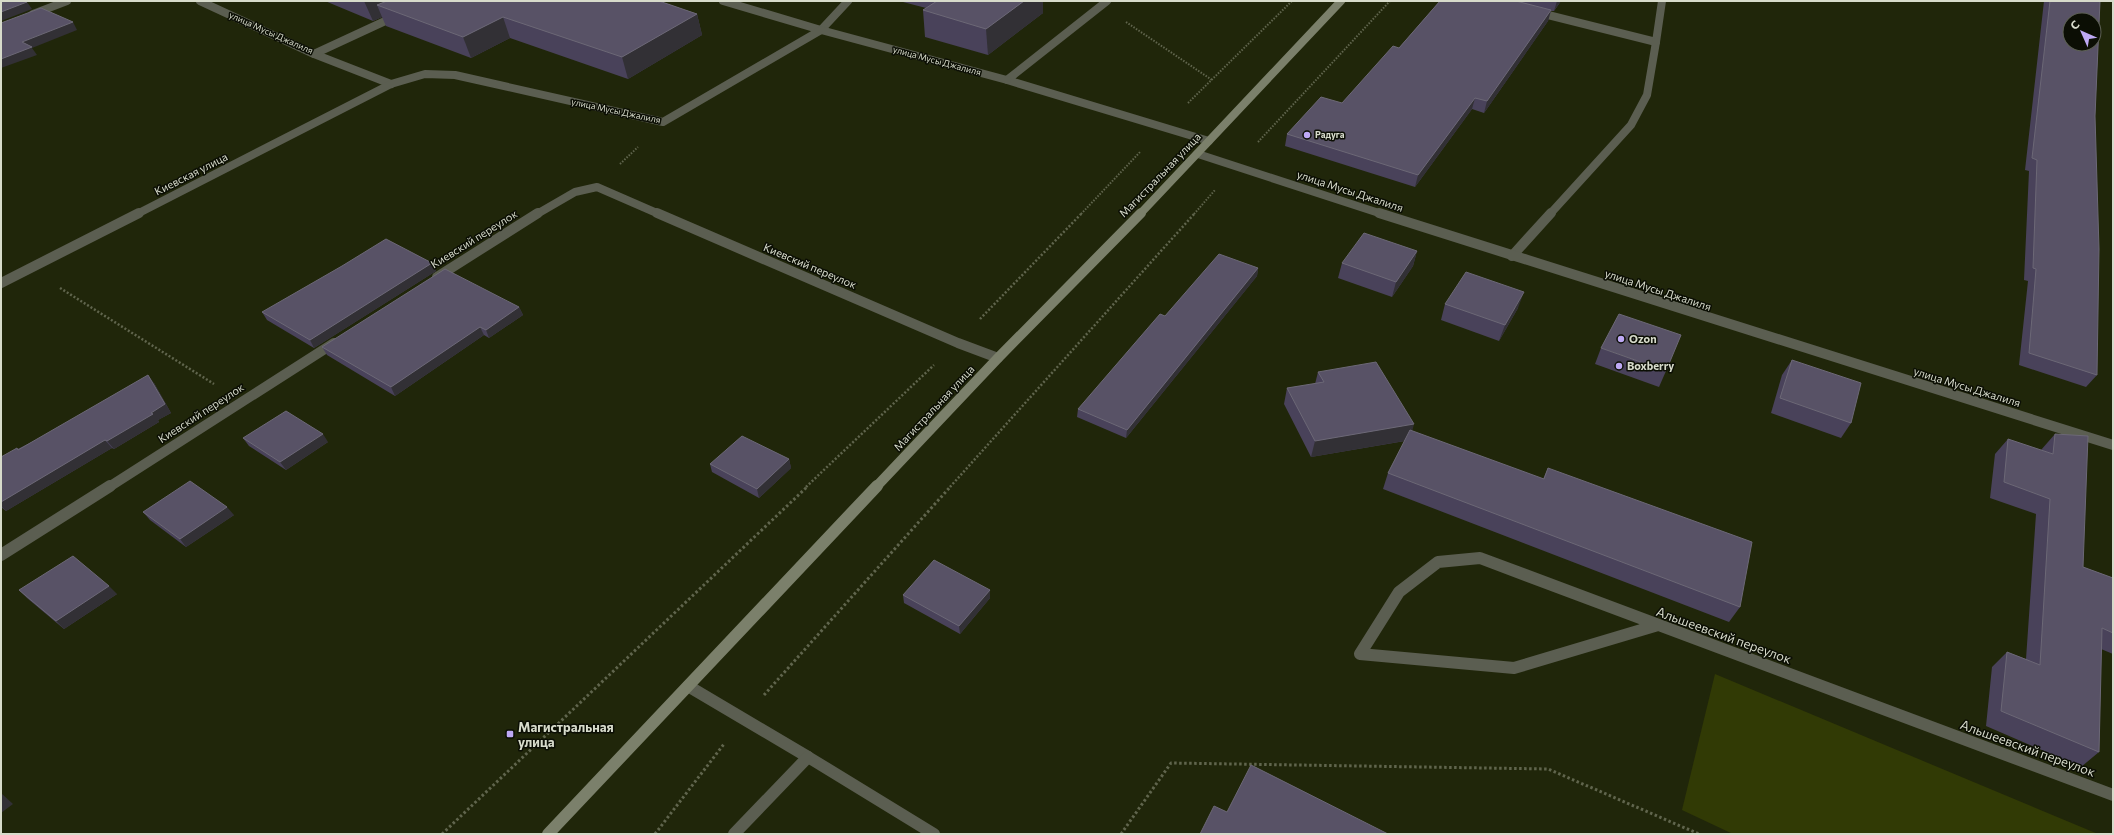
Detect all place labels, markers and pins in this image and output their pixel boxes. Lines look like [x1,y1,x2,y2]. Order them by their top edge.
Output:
place label: Радуга [1315,129,1345,140]
marker: Радуга [1302,130,1312,140]
place label: Ozon [1629,332,1657,345]
marker: Ozon [1616,334,1626,344]
place label: Boxberry [1627,359,1674,372]
marker: Boxberry [1614,361,1624,371]
place label: Магистральная улица [518,719,614,750]
marker: Магистральная улица [505,729,515,739]

